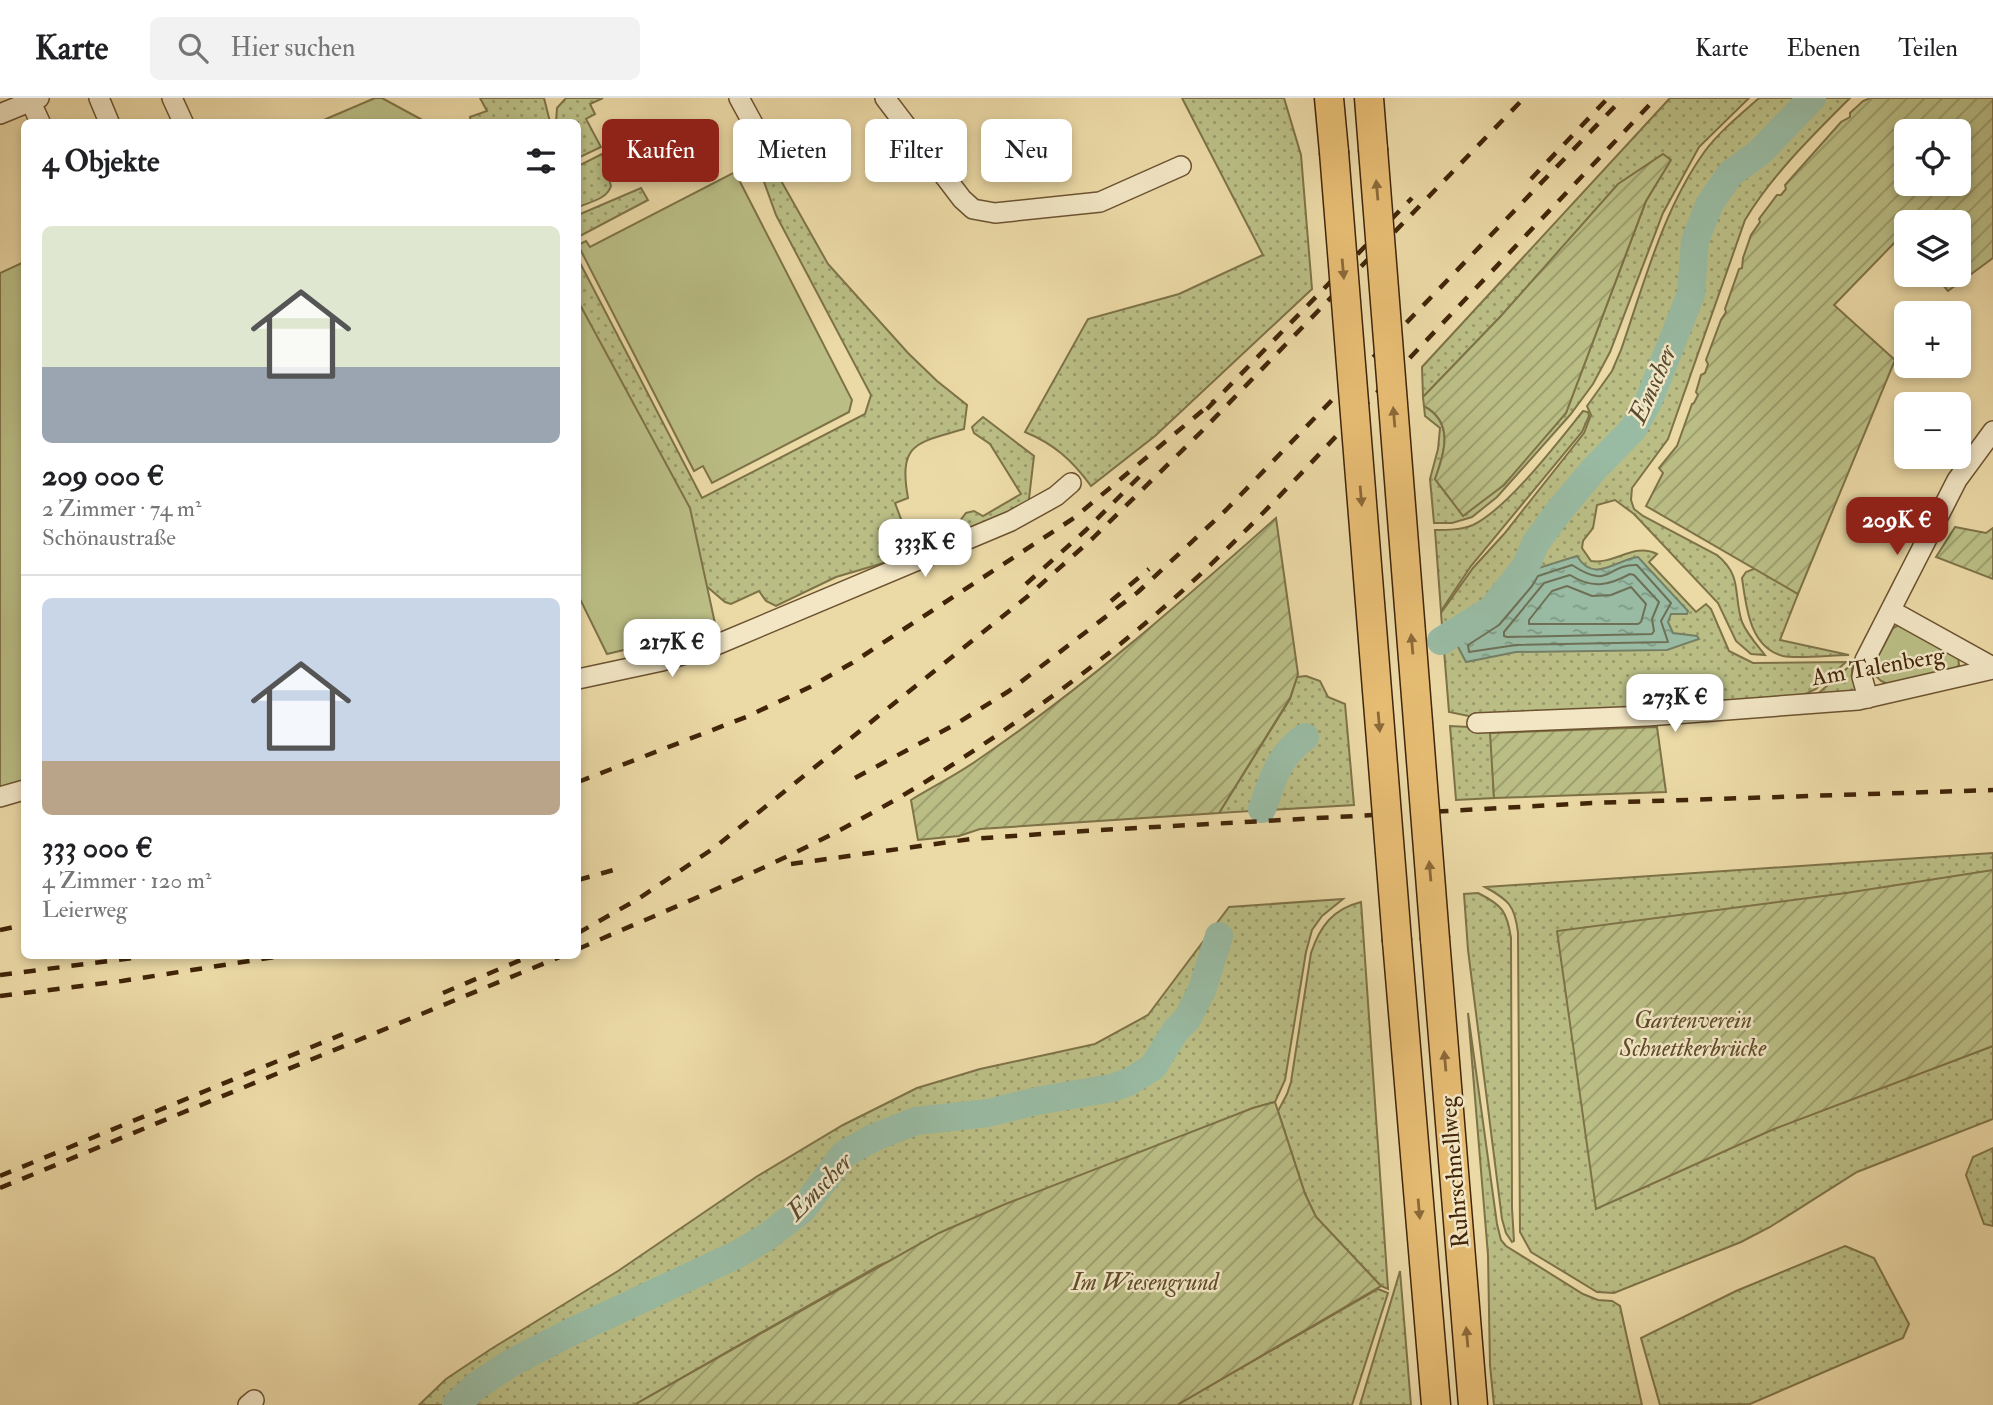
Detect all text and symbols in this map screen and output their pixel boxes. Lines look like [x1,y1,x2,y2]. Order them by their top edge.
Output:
search box [150,17,640,80]
text: Karte [35,28,108,69]
icon: search [174,29,212,67]
text: Hier suchen [230,32,355,64]
text: Karte [1695,33,1748,64]
text: Ebenen [1786,33,1860,64]
text: Teilen [1898,33,1958,64]
chip: Kaufen [602,119,719,182]
chip: Mieten [733,119,851,182]
chip: Filter [865,119,967,182]
chip: Neu [981,119,1072,182]
map controls [1894,119,1971,469]
button: locate [1894,119,1971,196]
icon: filters [522,142,560,180]
text: 4 Objekte [42,143,159,180]
one-way arrow [1371,179,1382,201]
button: layers [1894,210,1971,287]
one-way arrow [1338,258,1349,280]
icon: home [238,271,364,397]
button: + [1894,301,1971,378]
water label: Emscher [1621,339,1685,430]
button: − [1894,392,1971,469]
one-way arrow [1388,406,1399,428]
text: 209 000 € [42,457,164,494]
one-way arrow [1356,485,1367,507]
text: 2 Zimmer · 74 m² [42,494,201,523]
pin: 209K € [1840,498,1954,557]
text: 209K € [1862,505,1932,534]
pin: 333K € [868,519,982,579]
text: Schönaustraße [42,523,176,552]
text: 333K € [895,527,955,556]
pin: 217K € [615,620,729,679]
text: 217K € [640,627,704,656]
one-way arrow [1406,633,1417,655]
street label: Am Talenberg [1808,639,1948,694]
icon: home [238,643,364,769]
pin: 273K € [1618,674,1732,734]
text: 273K € [1642,682,1708,711]
one-way arrow [1374,712,1385,734]
text: 333 000 € [42,829,153,866]
one-way arrow [1424,860,1435,882]
text: 4 Zimmer · 120 m² [42,866,211,895]
text: Leierweg [42,895,127,924]
park label: Gartenverein Schnettkerbrücke [1619,1005,1767,1064]
one-way arrow [1439,1050,1450,1072]
street label: Ruhrschnellweg [1432,1094,1477,1249]
water label: Emscher [778,1145,861,1229]
one-way arrow [1414,1198,1425,1220]
park label: Im Wiesengrund [1069,1267,1221,1298]
one-way arrow [1461,1326,1472,1348]

